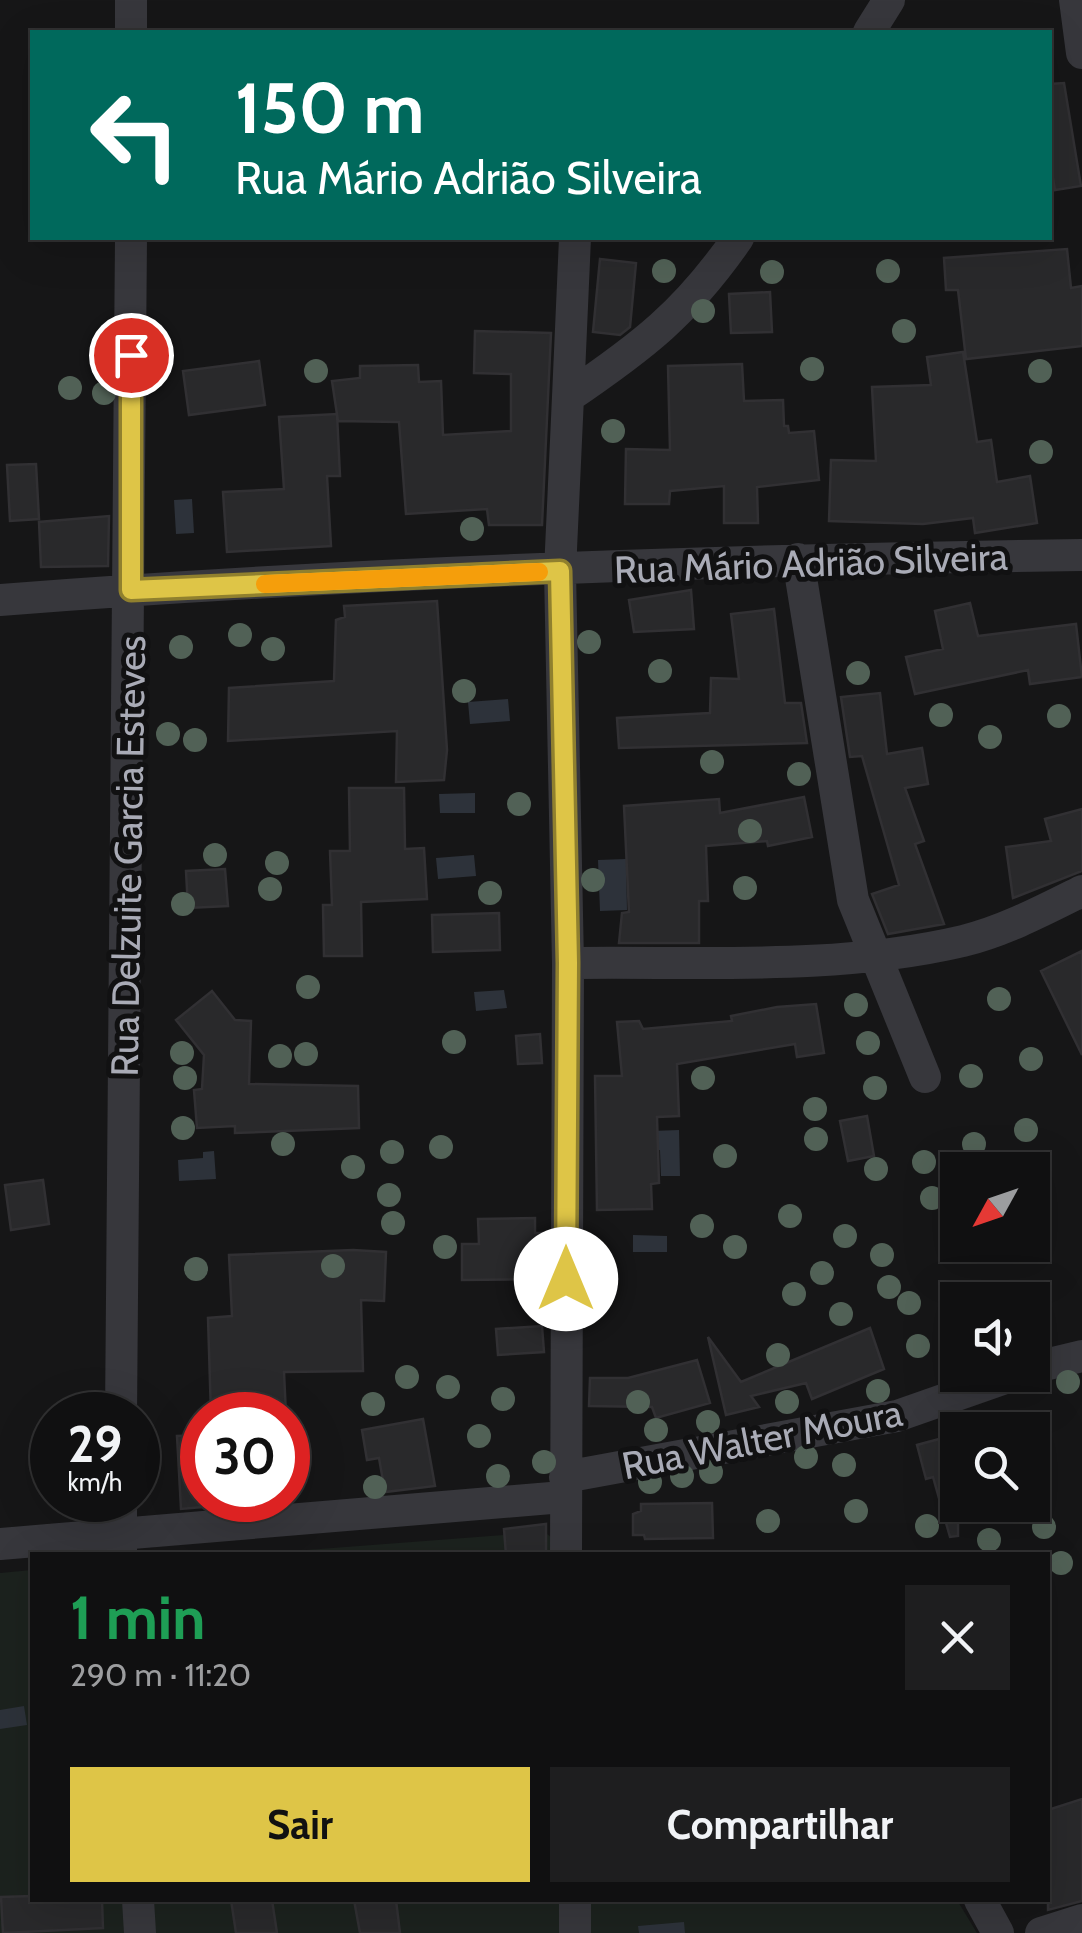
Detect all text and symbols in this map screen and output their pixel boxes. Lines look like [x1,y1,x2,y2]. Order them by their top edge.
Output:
text: 150 m [235,65,424,151]
icon: left [70,70,200,200]
text: Rua Mário Adrião Silveira [235,151,702,205]
pin [89,313,174,398]
icon: arrive [104,328,159,383]
street label: Rua Mário Adrião Silveira [613,533,1009,593]
street label: Rua Delzuite Garcia Esteves [101,635,155,1077]
north arrow [940,1152,1050,1262]
map controls [940,1152,1050,1522]
position arrow [514,1227,618,1331]
button: sound [940,1282,1050,1392]
street label: Rua Walter Moura [618,1389,906,1489]
speed limit sign: 30 [180,1392,310,1522]
button: search [940,1412,1050,1522]
text: 29 [68,1414,122,1475]
text: km/h [68,1467,122,1497]
text: 1 min [70,1581,205,1654]
button: close [905,1585,1010,1690]
text: 290 m · 11:20 [70,1655,251,1694]
button: Sair [70,1767,530,1882]
button: Compartilhar [550,1767,1010,1882]

